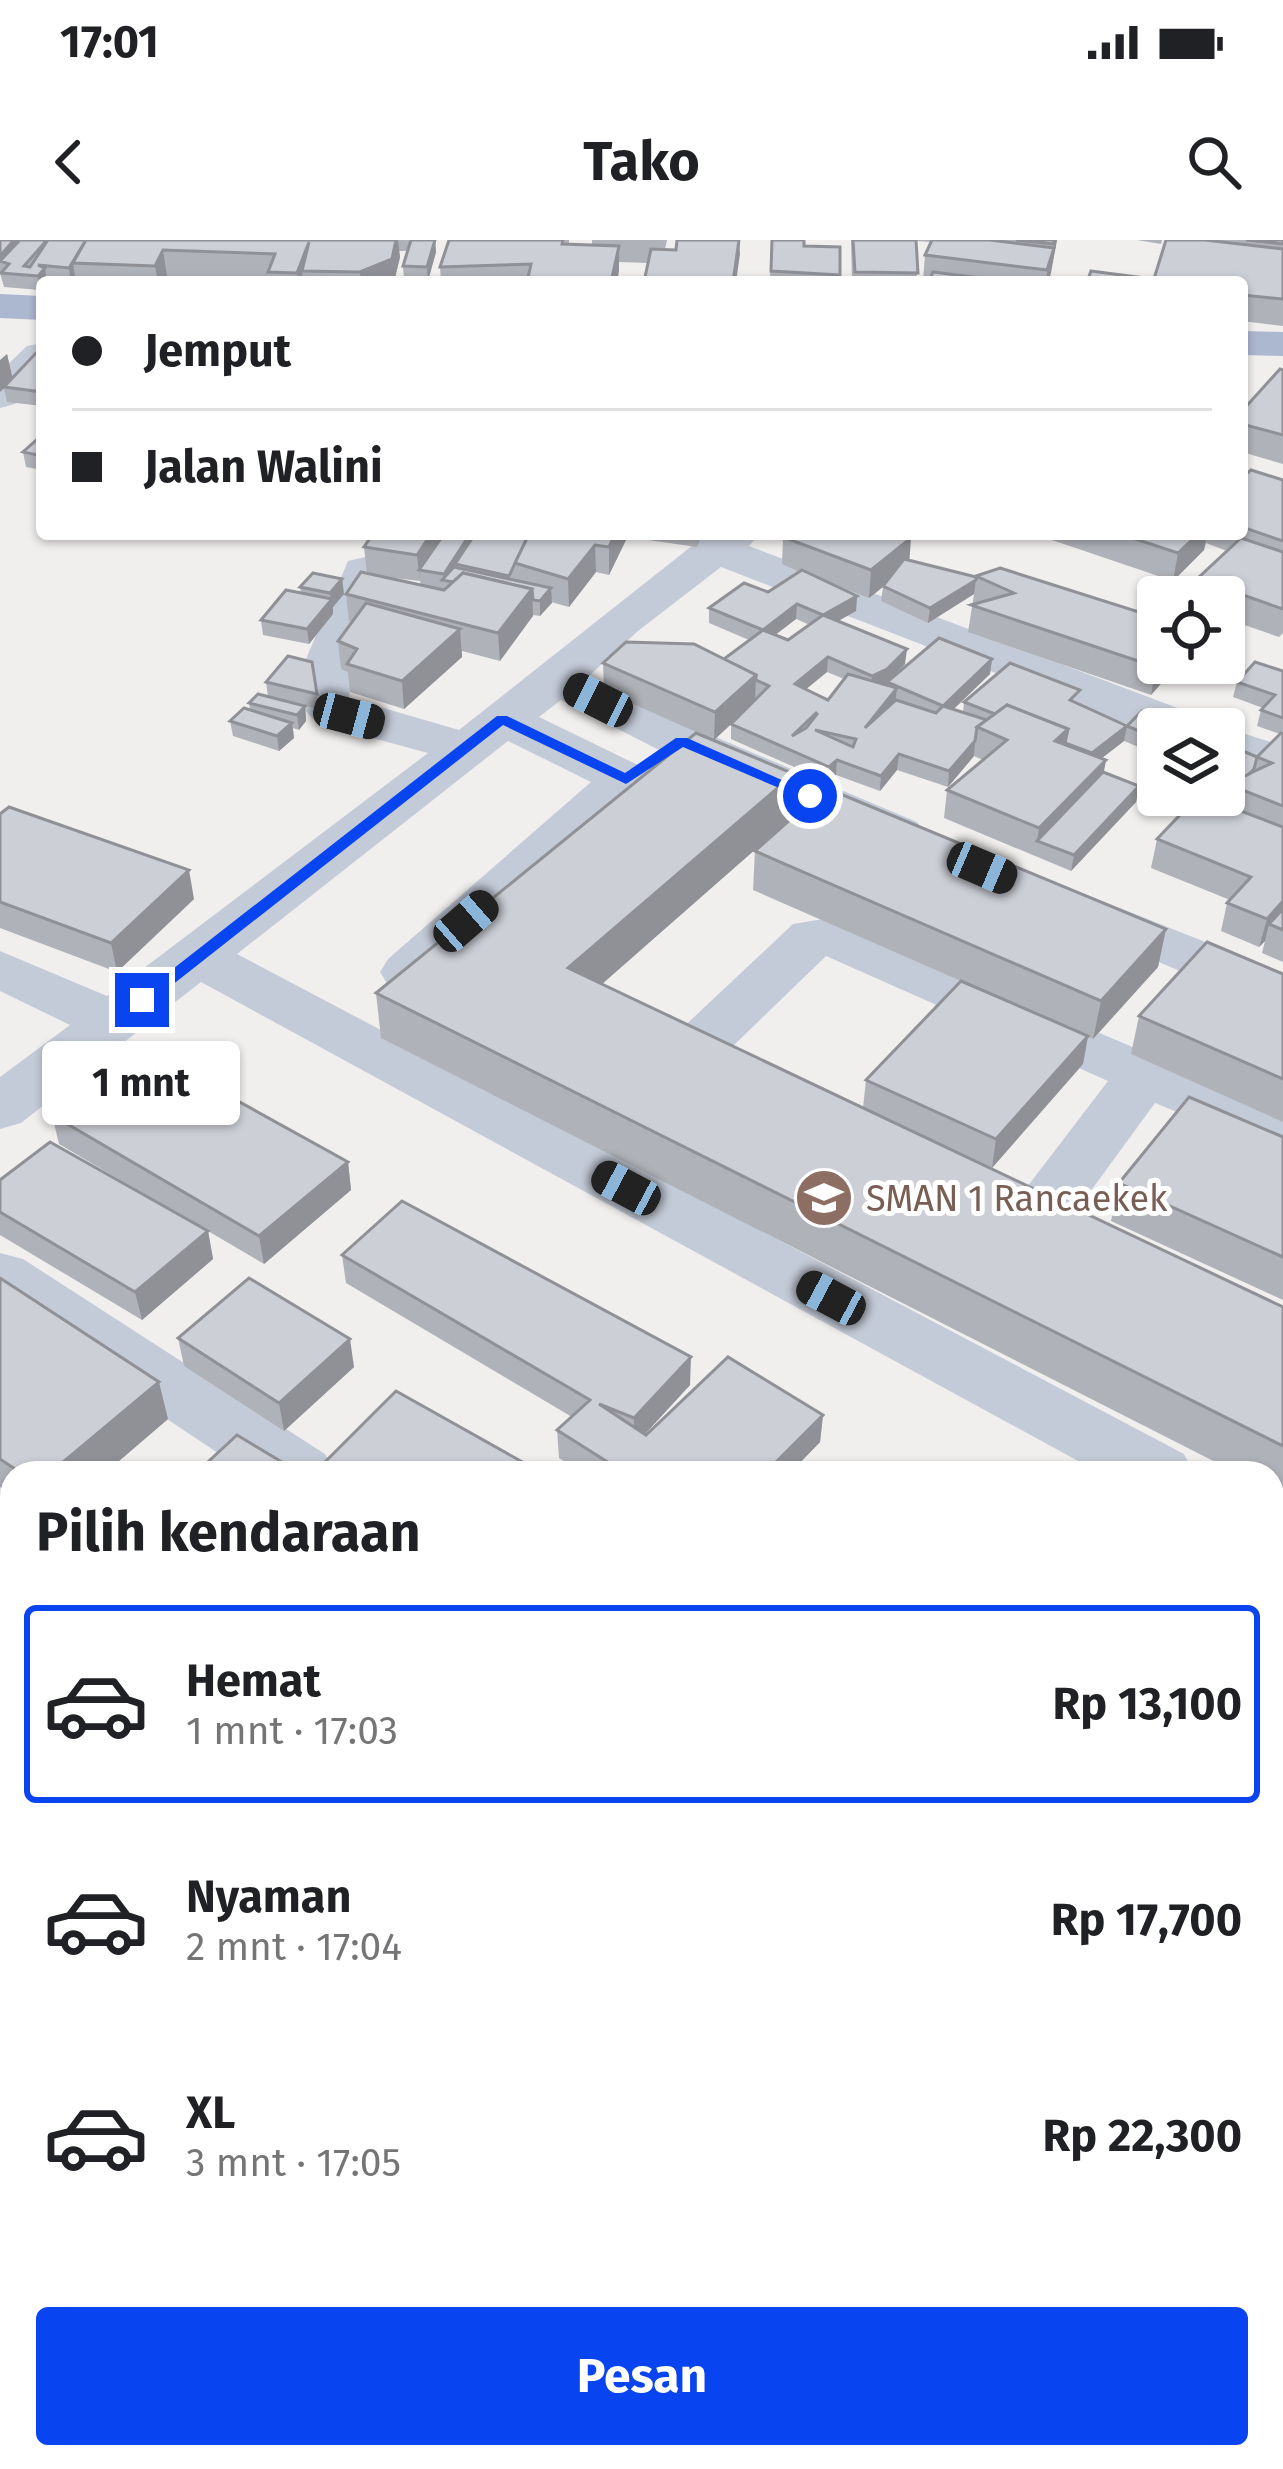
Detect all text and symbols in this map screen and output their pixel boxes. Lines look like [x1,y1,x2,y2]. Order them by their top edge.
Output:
text: 17:01 [60,15,159,69]
icon: back [36,129,102,195]
icon: search [1181,129,1247,195]
text: Tako [583,130,700,194]
text: Jemput [144,324,291,378]
text: Jalan Walini [144,440,383,494]
map controls [1137,576,1245,816]
button: locate [1137,576,1245,684]
car [558,668,638,732]
car [310,689,388,743]
button: layers [1137,708,1245,816]
route start [783,769,837,823]
car [942,837,1022,899]
car [427,884,505,958]
route end [115,973,169,1027]
callout: 1 mnt [43,1042,241,1126]
text: 1 mnt [92,1060,190,1106]
car [586,1155,666,1221]
school or university icon: SMAN 1 Rancaekek [793,1167,855,1229]
place label: SMAN 1 Rancaekek [866,1177,1168,1221]
car [791,1265,871,1331]
text: Pilih kendaraan [36,1501,421,1565]
icon: car [42,1650,150,1758]
text: Hemat [186,1654,321,1708]
text: Rp 13,100 [1053,1677,1242,1731]
text: 1 mnt · 17:03 [186,1708,398,1754]
icon: car [42,1866,150,1974]
text: Nyaman [186,1870,351,1924]
text: Rp 17,700 [1051,1893,1242,1947]
text: 2 mnt · 17:04 [186,1924,402,1970]
icon: car [42,2082,150,2190]
text: XL [186,2086,235,2140]
text: Rp 22,300 [1043,2109,1242,2163]
text: 3 mnt · 17:05 [186,2140,401,2186]
button: Pesan [36,2307,1248,2445]

